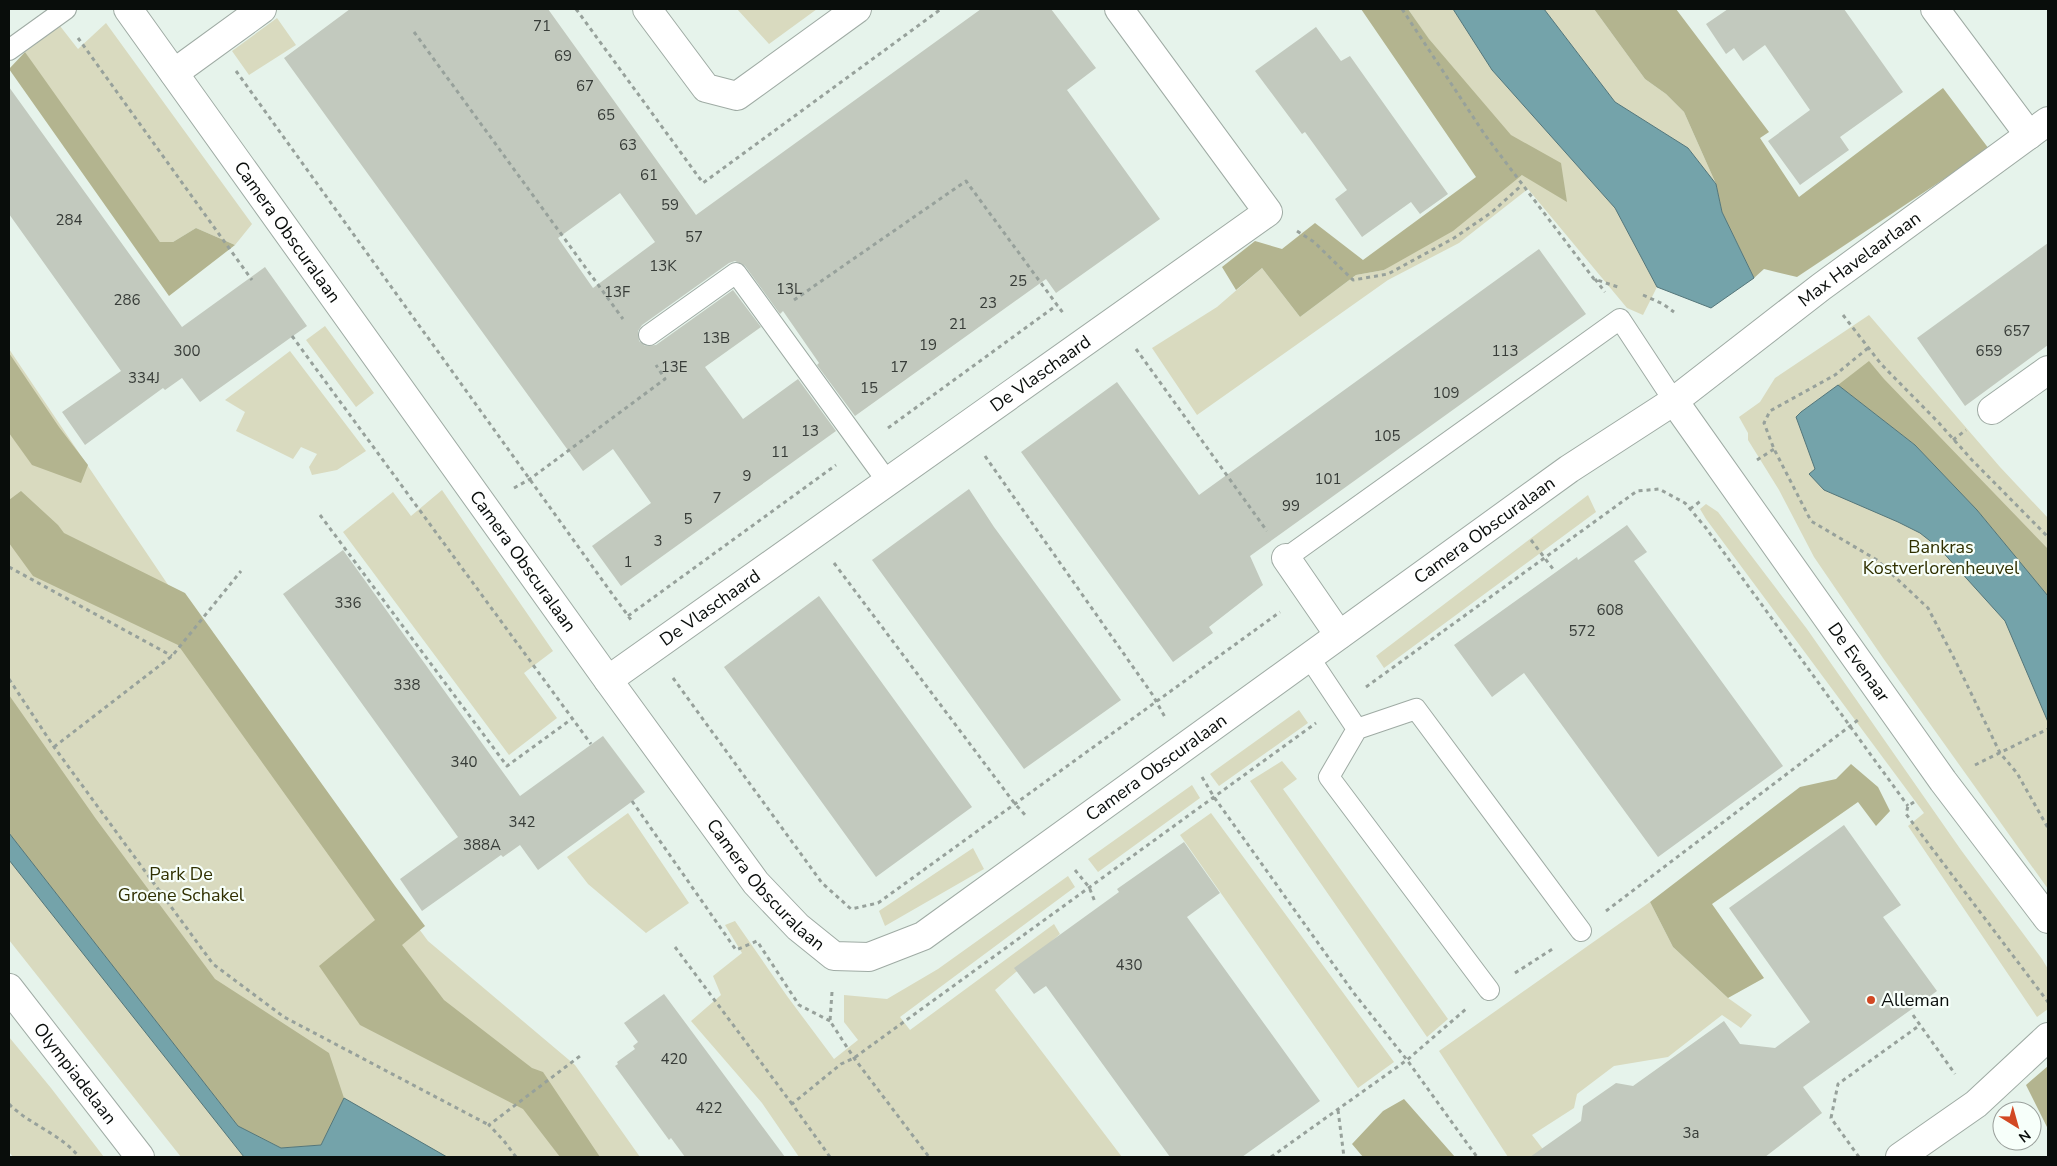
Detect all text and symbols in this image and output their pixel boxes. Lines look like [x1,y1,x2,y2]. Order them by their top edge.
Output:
house number: 71 [533,16,551,36]
house number: 69 [554,46,572,66]
house number: 67 [576,76,594,96]
house number: 65 [597,105,615,125]
house number: 63 [619,135,637,155]
street label: Camera Obscuralaan [229,156,346,308]
house number: 61 [640,165,658,185]
house number: 59 [661,195,679,215]
street label: Max Havelaarlaan [1793,206,1926,312]
house number: 284 [55,210,83,230]
house number: 57 [685,227,703,247]
house number: 13K [649,256,677,276]
house number: 25 [1009,271,1027,291]
house number: 13L [776,279,802,299]
house number: 13F [604,282,630,302]
house number: 286 [113,290,141,310]
house number: 23 [979,293,997,313]
house number: 21 [949,314,967,334]
house number: 657 [2003,321,2031,341]
house number: 13B [702,328,730,348]
street label: De Vlaschaard [985,330,1095,417]
house number: 19 [919,335,937,355]
house number: 300 [173,341,201,361]
house number: 113 [1491,341,1519,361]
house number: 659 [1975,341,2003,361]
house number: 13E [661,357,687,377]
house number: 17 [890,357,908,377]
house number: 334J [128,368,160,388]
house number: 15 [860,378,878,398]
house number: 109 [1432,383,1460,403]
house number: 13 [801,421,819,441]
house number: 105 [1373,426,1401,446]
house number: 11 [771,442,789,462]
house number: 9 [742,466,752,486]
house number: 101 [1314,469,1342,489]
street label: Camera Obscuralaan [1409,471,1560,589]
street label: Camera Obscuralaan [464,486,582,637]
house number: 7 [712,488,722,508]
house number: 99 [1282,496,1300,516]
house number: 5 [683,509,693,529]
house number: 3 [653,531,663,551]
park label: Bankras Kostverlorenheuvel [1863,535,2020,580]
house number: 1 [623,552,633,572]
street label: De Vlaschaard [655,564,765,652]
house number: 336 [334,593,362,613]
house number: 608 [1596,600,1624,620]
street label: De Evenaar [1822,618,1896,707]
house number: 572 [1568,621,1596,641]
house number: 338 [393,675,421,695]
street label: Camera Obscuralaan [1081,708,1232,827]
house number: 340 [450,752,478,772]
house number: 342 [508,812,536,832]
street label: Camera Obscuralaan [701,814,830,956]
house number: 388A [463,835,501,855]
park label: Park De Groene Schakel [118,862,245,907]
house number: 430 [1115,955,1143,975]
place label: Alleman [1881,988,1949,1012]
marker: Alleman [1865,994,1877,1006]
street label: Olympiadelaan [28,1018,122,1129]
house number: 420 [660,1049,688,1069]
house number: 422 [695,1098,723,1118]
north arrow [1992,1101,2042,1151]
house number: 3a [1683,1123,1699,1143]
text: N [2015,1125,2034,1147]

